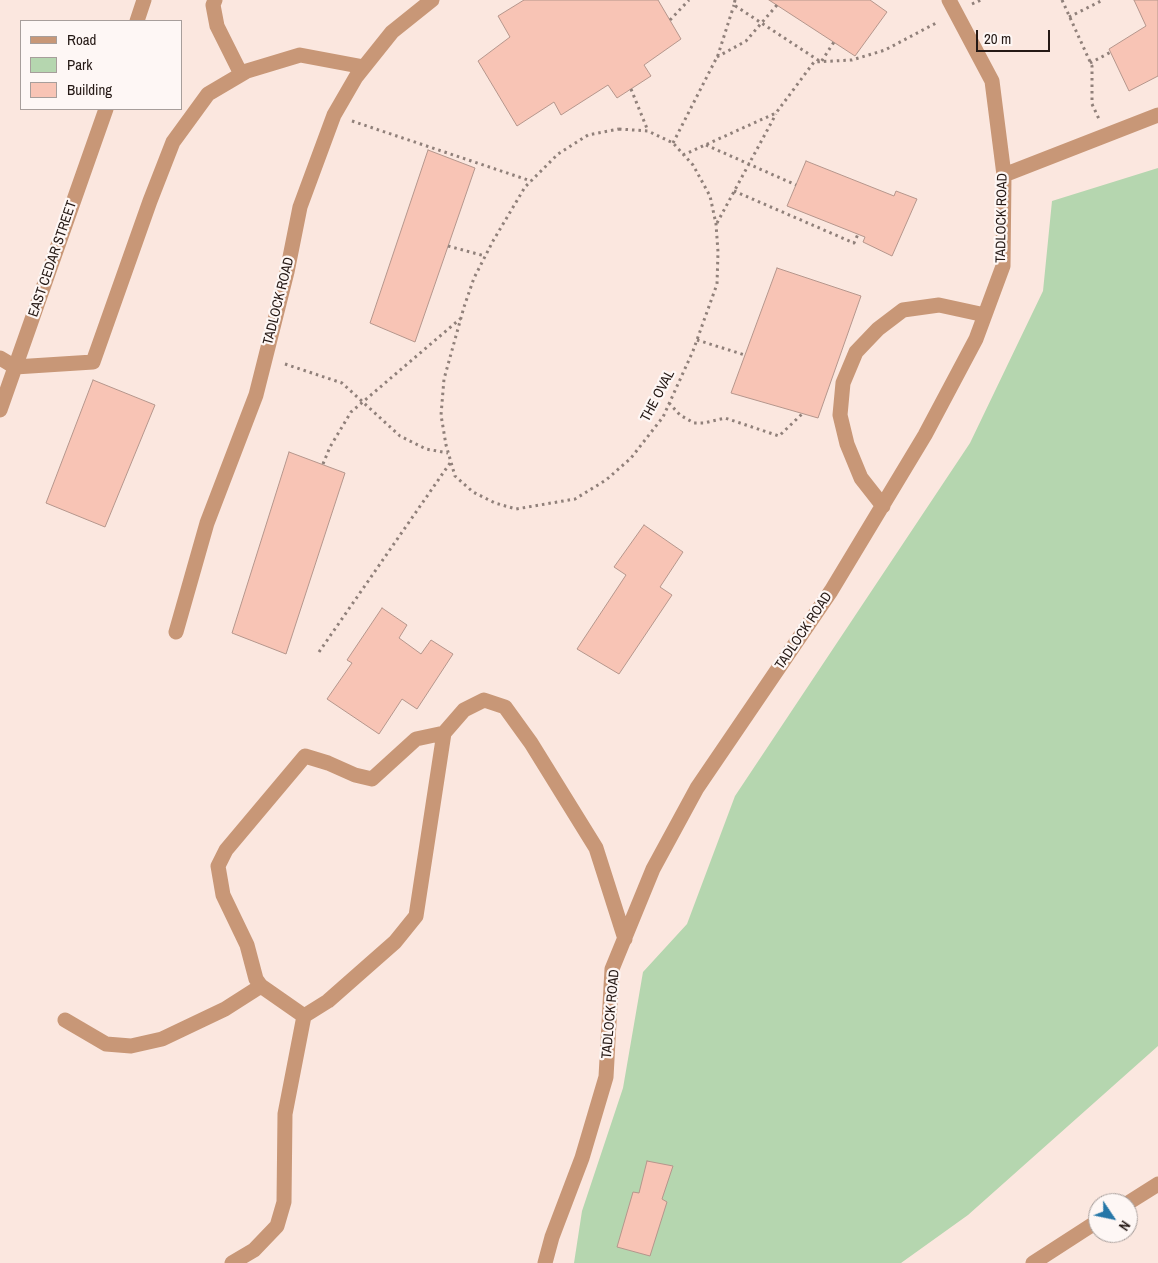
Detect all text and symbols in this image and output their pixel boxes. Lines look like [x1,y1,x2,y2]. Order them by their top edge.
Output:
legend [20,20,182,110]
scale bar [978,20,1052,52]
text: 20 m [984,28,1011,49]
text: Road [67,29,96,50]
text: Park [67,54,92,75]
text: Building [67,79,112,100]
street label: TADLOCK ROAD [993,173,1011,263]
street label: EAST CEDAR STREET [25,199,81,319]
street label: TADLOCK ROAD [260,255,298,347]
street label: THE OVAL [637,367,679,425]
street label: TADLOCK ROAD [772,589,836,673]
street label: TADLOCK ROAD [599,969,623,1059]
north arrow [1088,1193,1138,1243]
text: N [1115,1217,1134,1234]

